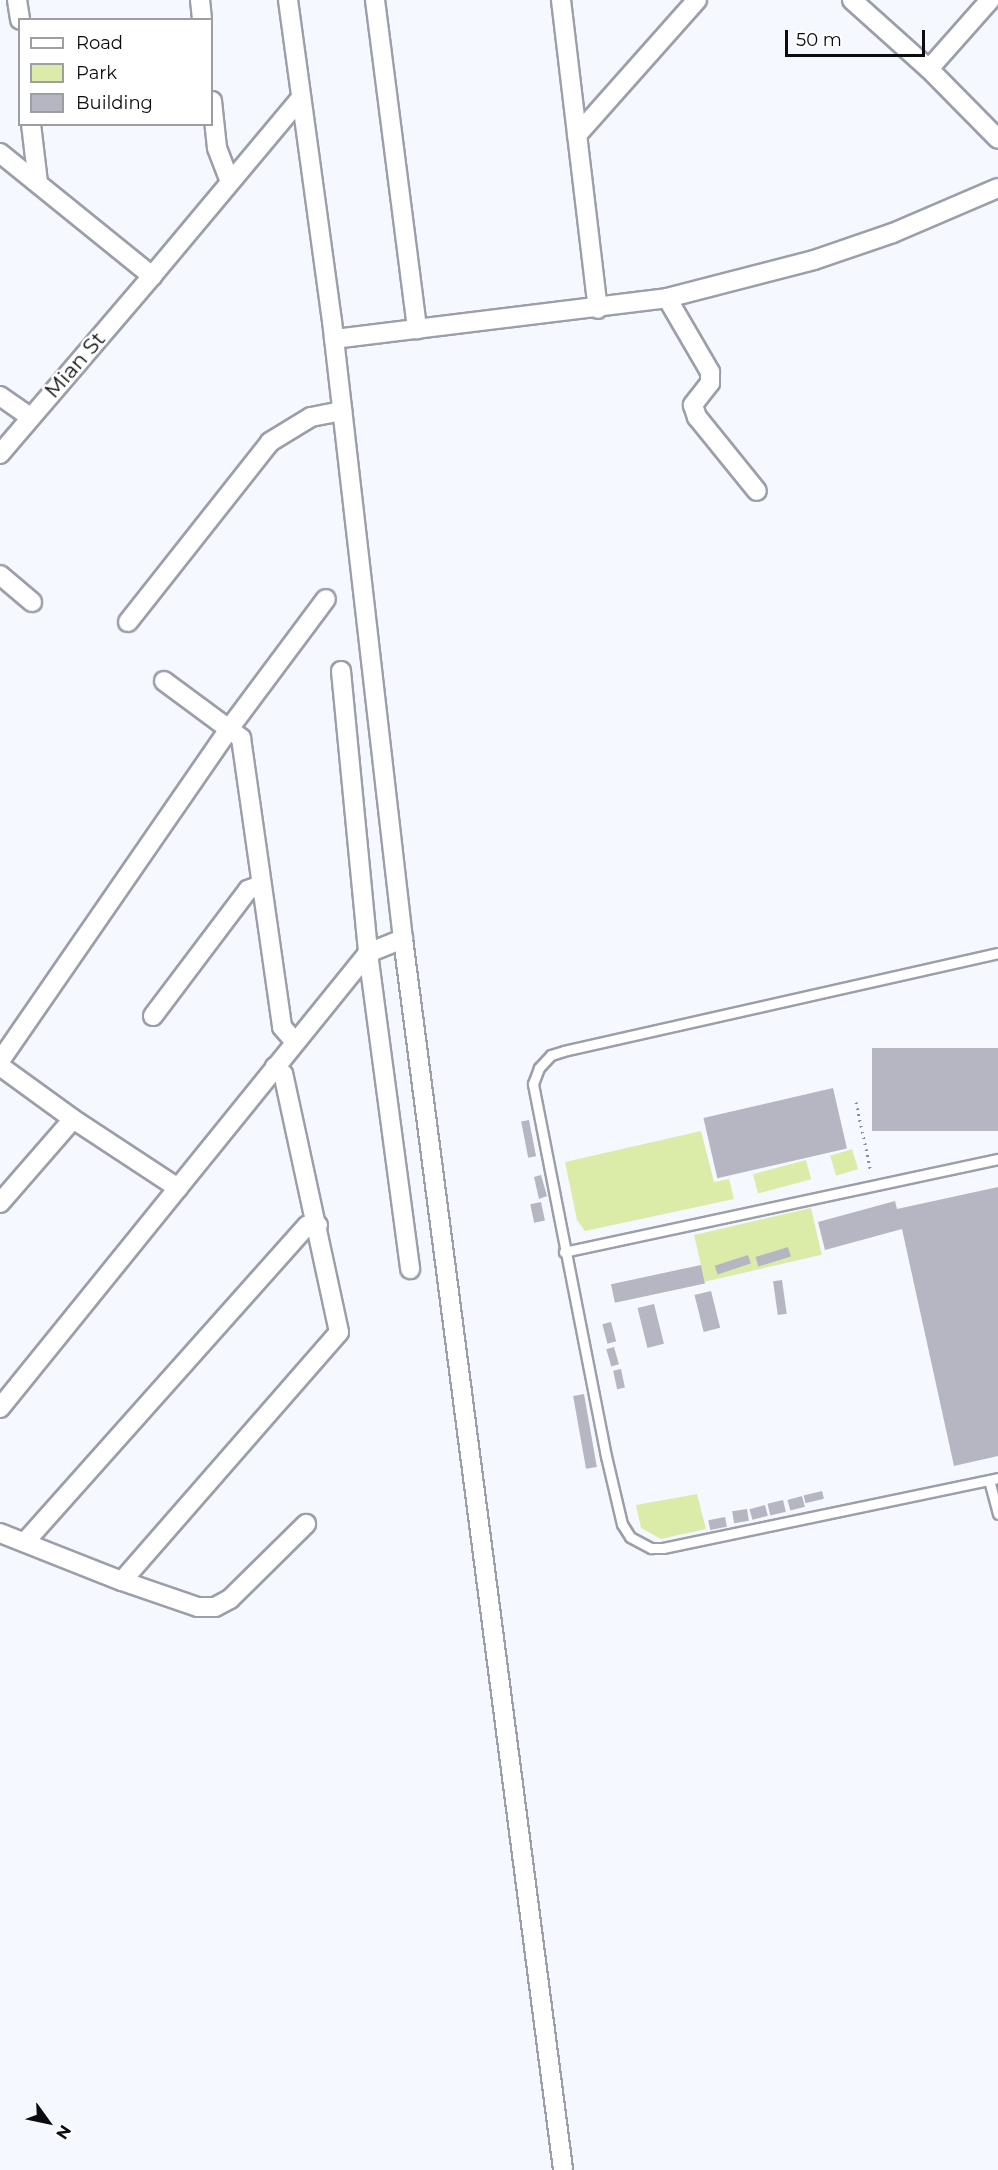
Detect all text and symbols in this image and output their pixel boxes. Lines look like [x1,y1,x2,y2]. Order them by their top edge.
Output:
legend [18,18,213,126]
scale bar [788,18,928,56]
text: 50 m [796,29,842,51]
text: Road [76,32,123,54]
text: Park [76,62,117,84]
text: Building [76,92,153,114]
street label: Mian St [39,327,111,403]
north arrow [18,2092,78,2152]
text: N [52,2121,75,2143]

